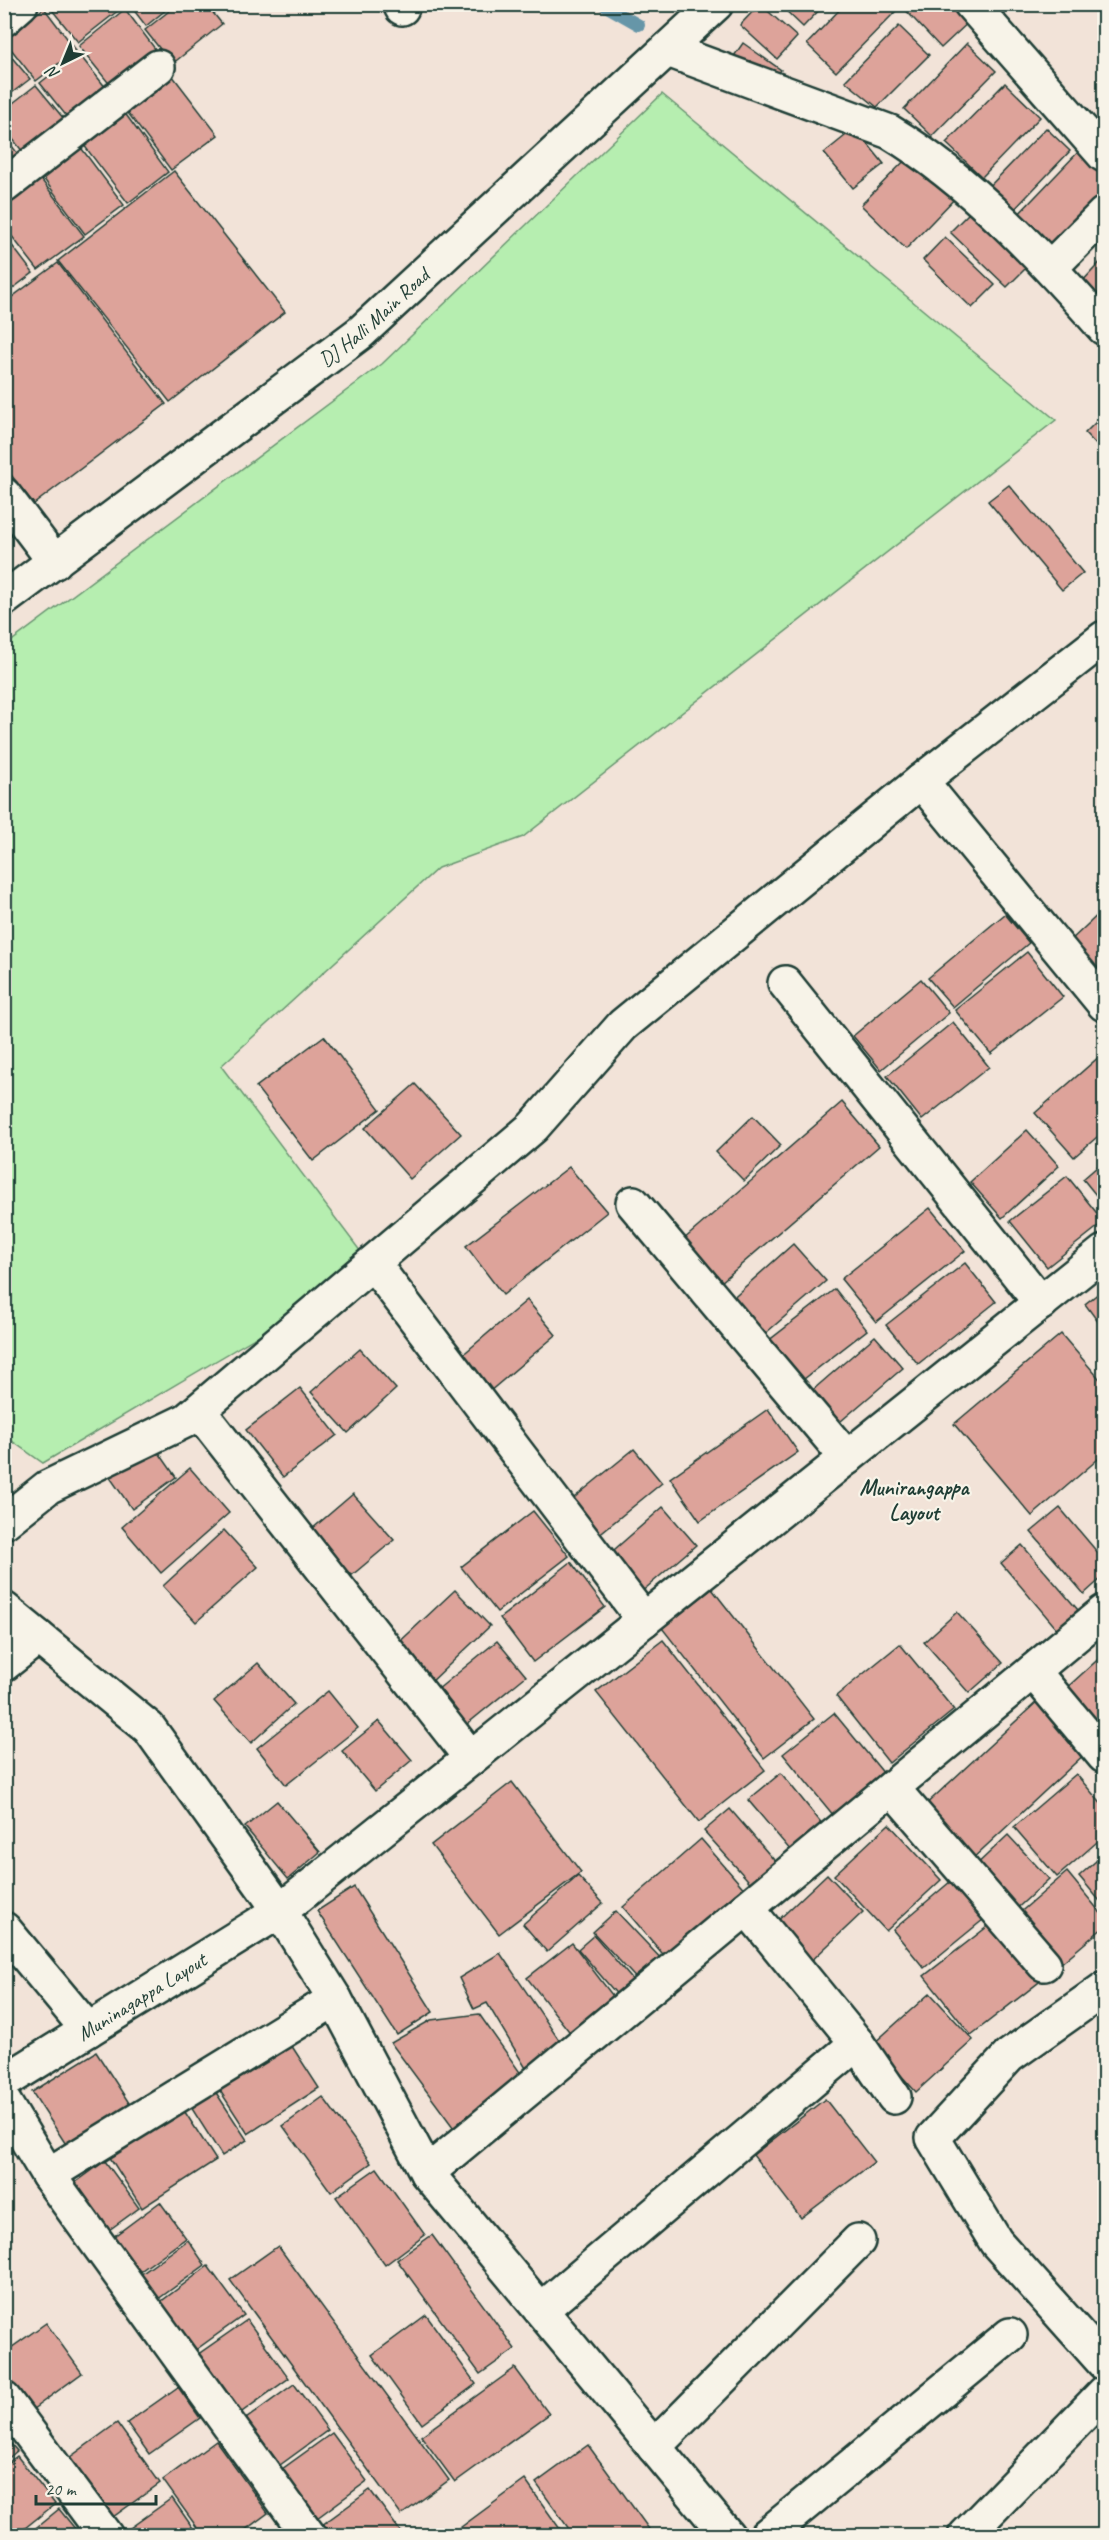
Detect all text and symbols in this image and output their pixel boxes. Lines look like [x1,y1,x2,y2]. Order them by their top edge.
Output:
north arrow [33,33,93,93]
text: N [41,60,64,84]
street label: DJ Halli Main Road [313,260,437,372]
district label: Munirangappa Layout [859,1474,971,1527]
street label: Muninagappa Layout [72,1946,213,2046]
scale bar [36,2468,156,2506]
text: 20 m [45,2478,78,2500]

